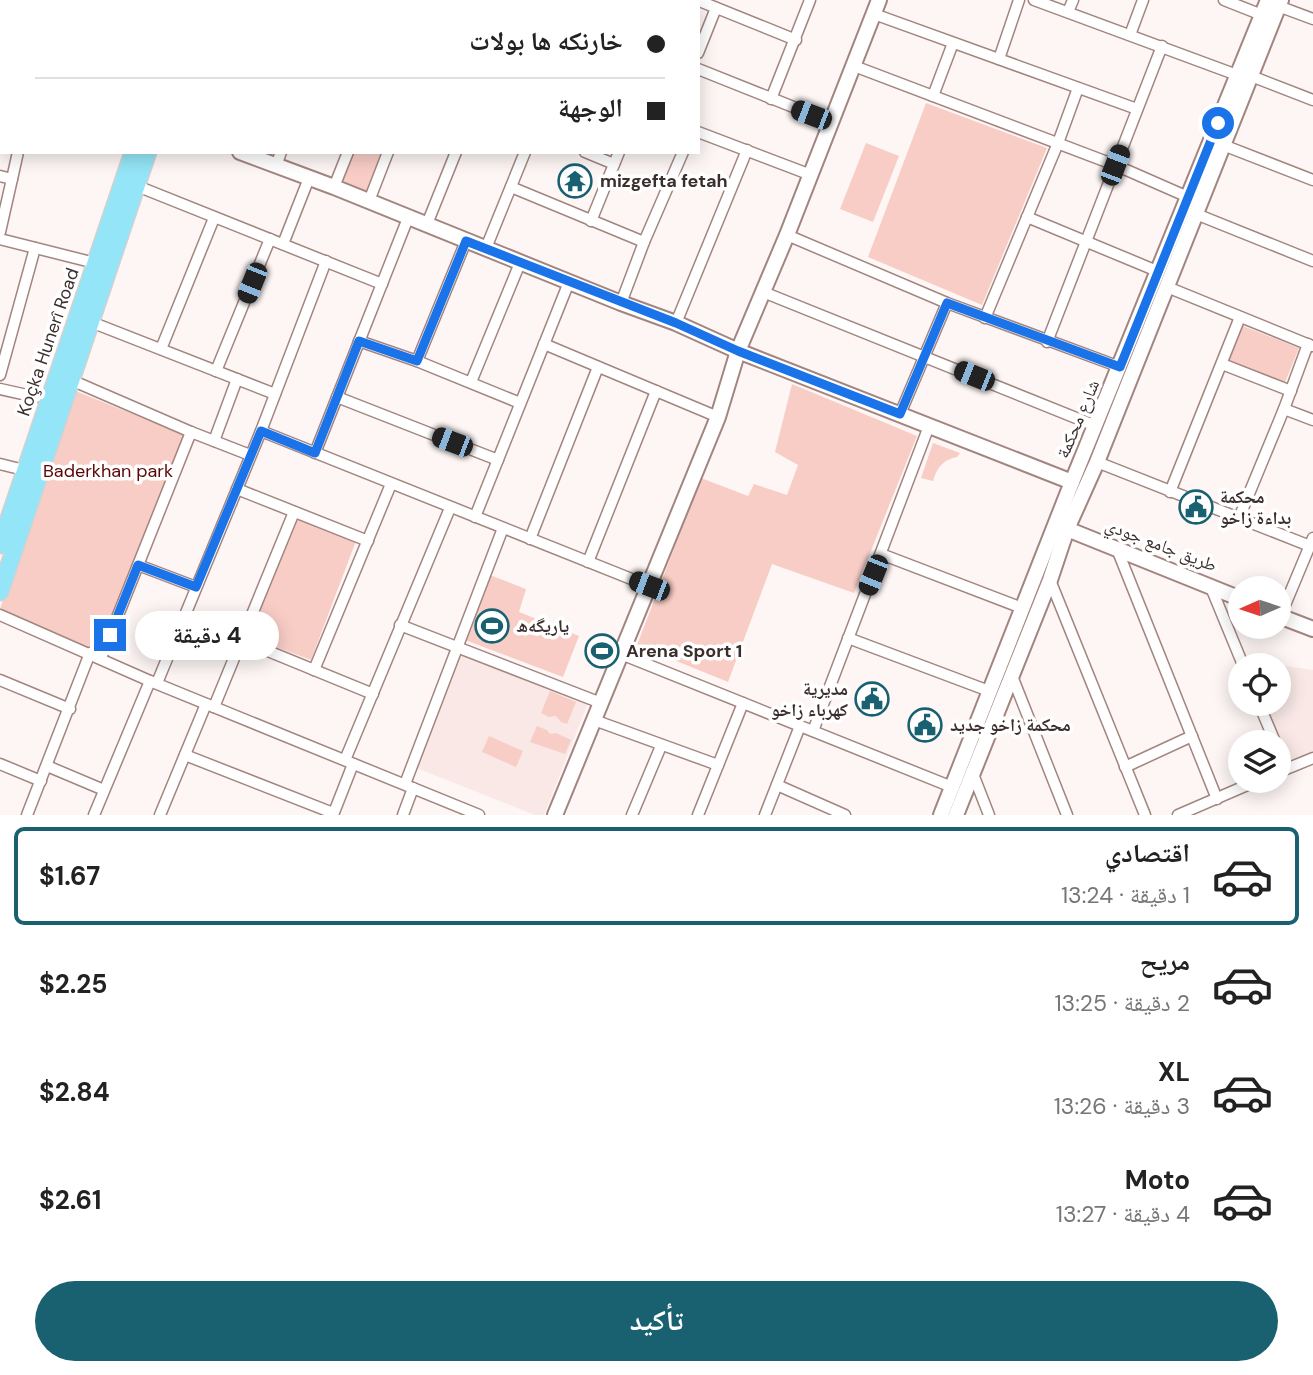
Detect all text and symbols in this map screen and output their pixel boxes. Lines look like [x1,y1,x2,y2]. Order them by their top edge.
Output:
text: خارنكه ها بولات [469,24,623,58]
text: الوجهة [558,91,623,125]
car [788,98,835,132]
route start [1202,107,1234,139]
car [1098,142,1133,188]
temple icon: mizgefta fetah [556,162,594,200]
place label: mizgefta fetah [600,169,728,193]
car [235,260,270,306]
street label: Koçka Hunerî Road [11,265,85,419]
car [951,358,998,394]
street label: شارع محكمة [1051,376,1105,462]
car [429,425,476,459]
park label: Baderkhan park [43,459,173,483]
place label: محكمة بداءة زاخو [1220,485,1291,530]
public building icon: محكمة بداءة زاخو [1177,488,1215,526]
street label: طريق جامع جودي [1101,513,1220,580]
car [856,552,891,598]
car [626,569,673,603]
north arrow [1228,576,1292,639]
map controls [1228,576,1291,793]
sports icon: یاریگه‌ه [473,607,511,645]
callout: 4 دقيقة [134,610,278,660]
place label: یاریگه‌ه [516,614,569,638]
route end [94,619,126,651]
text: 4 دقيقة [173,620,241,650]
sports icon: Arena Sport 1 [583,632,621,670]
place label: Arena Sport 1 [626,639,742,663]
button: locate [1228,653,1291,716]
place label: مديرية كهرباء زاخو [771,677,848,722]
public building icon: مديرية كهرباء زاخو [853,680,891,718]
public building icon: محكمة زاخو جديد [906,706,944,744]
place label: محكمة زاخو جديد [950,713,1071,737]
button: layers [1228,730,1291,793]
text: اقتصادي [1105,836,1190,870]
icon: car [1211,845,1274,908]
text: $1.67 [39,859,100,893]
text: 1 دقيقة · 13:24 [1061,880,1190,910]
text: مريح [1140,944,1190,978]
icon: car [1211,953,1274,1016]
text: $2.25 [39,967,107,1001]
text: 2 دقيقة · 13:25 [1054,988,1190,1018]
text: XL [1158,1055,1190,1089]
icon: car [1211,1061,1274,1124]
text: $2.84 [39,1075,110,1109]
text: 3 دقيقة · 13:26 [1054,1091,1190,1121]
text: Moto [1125,1163,1190,1197]
icon: car [1211,1169,1274,1232]
text: $2.61 [39,1183,101,1217]
text: 4 دقيقة · 13:27 [1056,1199,1190,1229]
button: تأكيد [35,1281,1278,1361]

